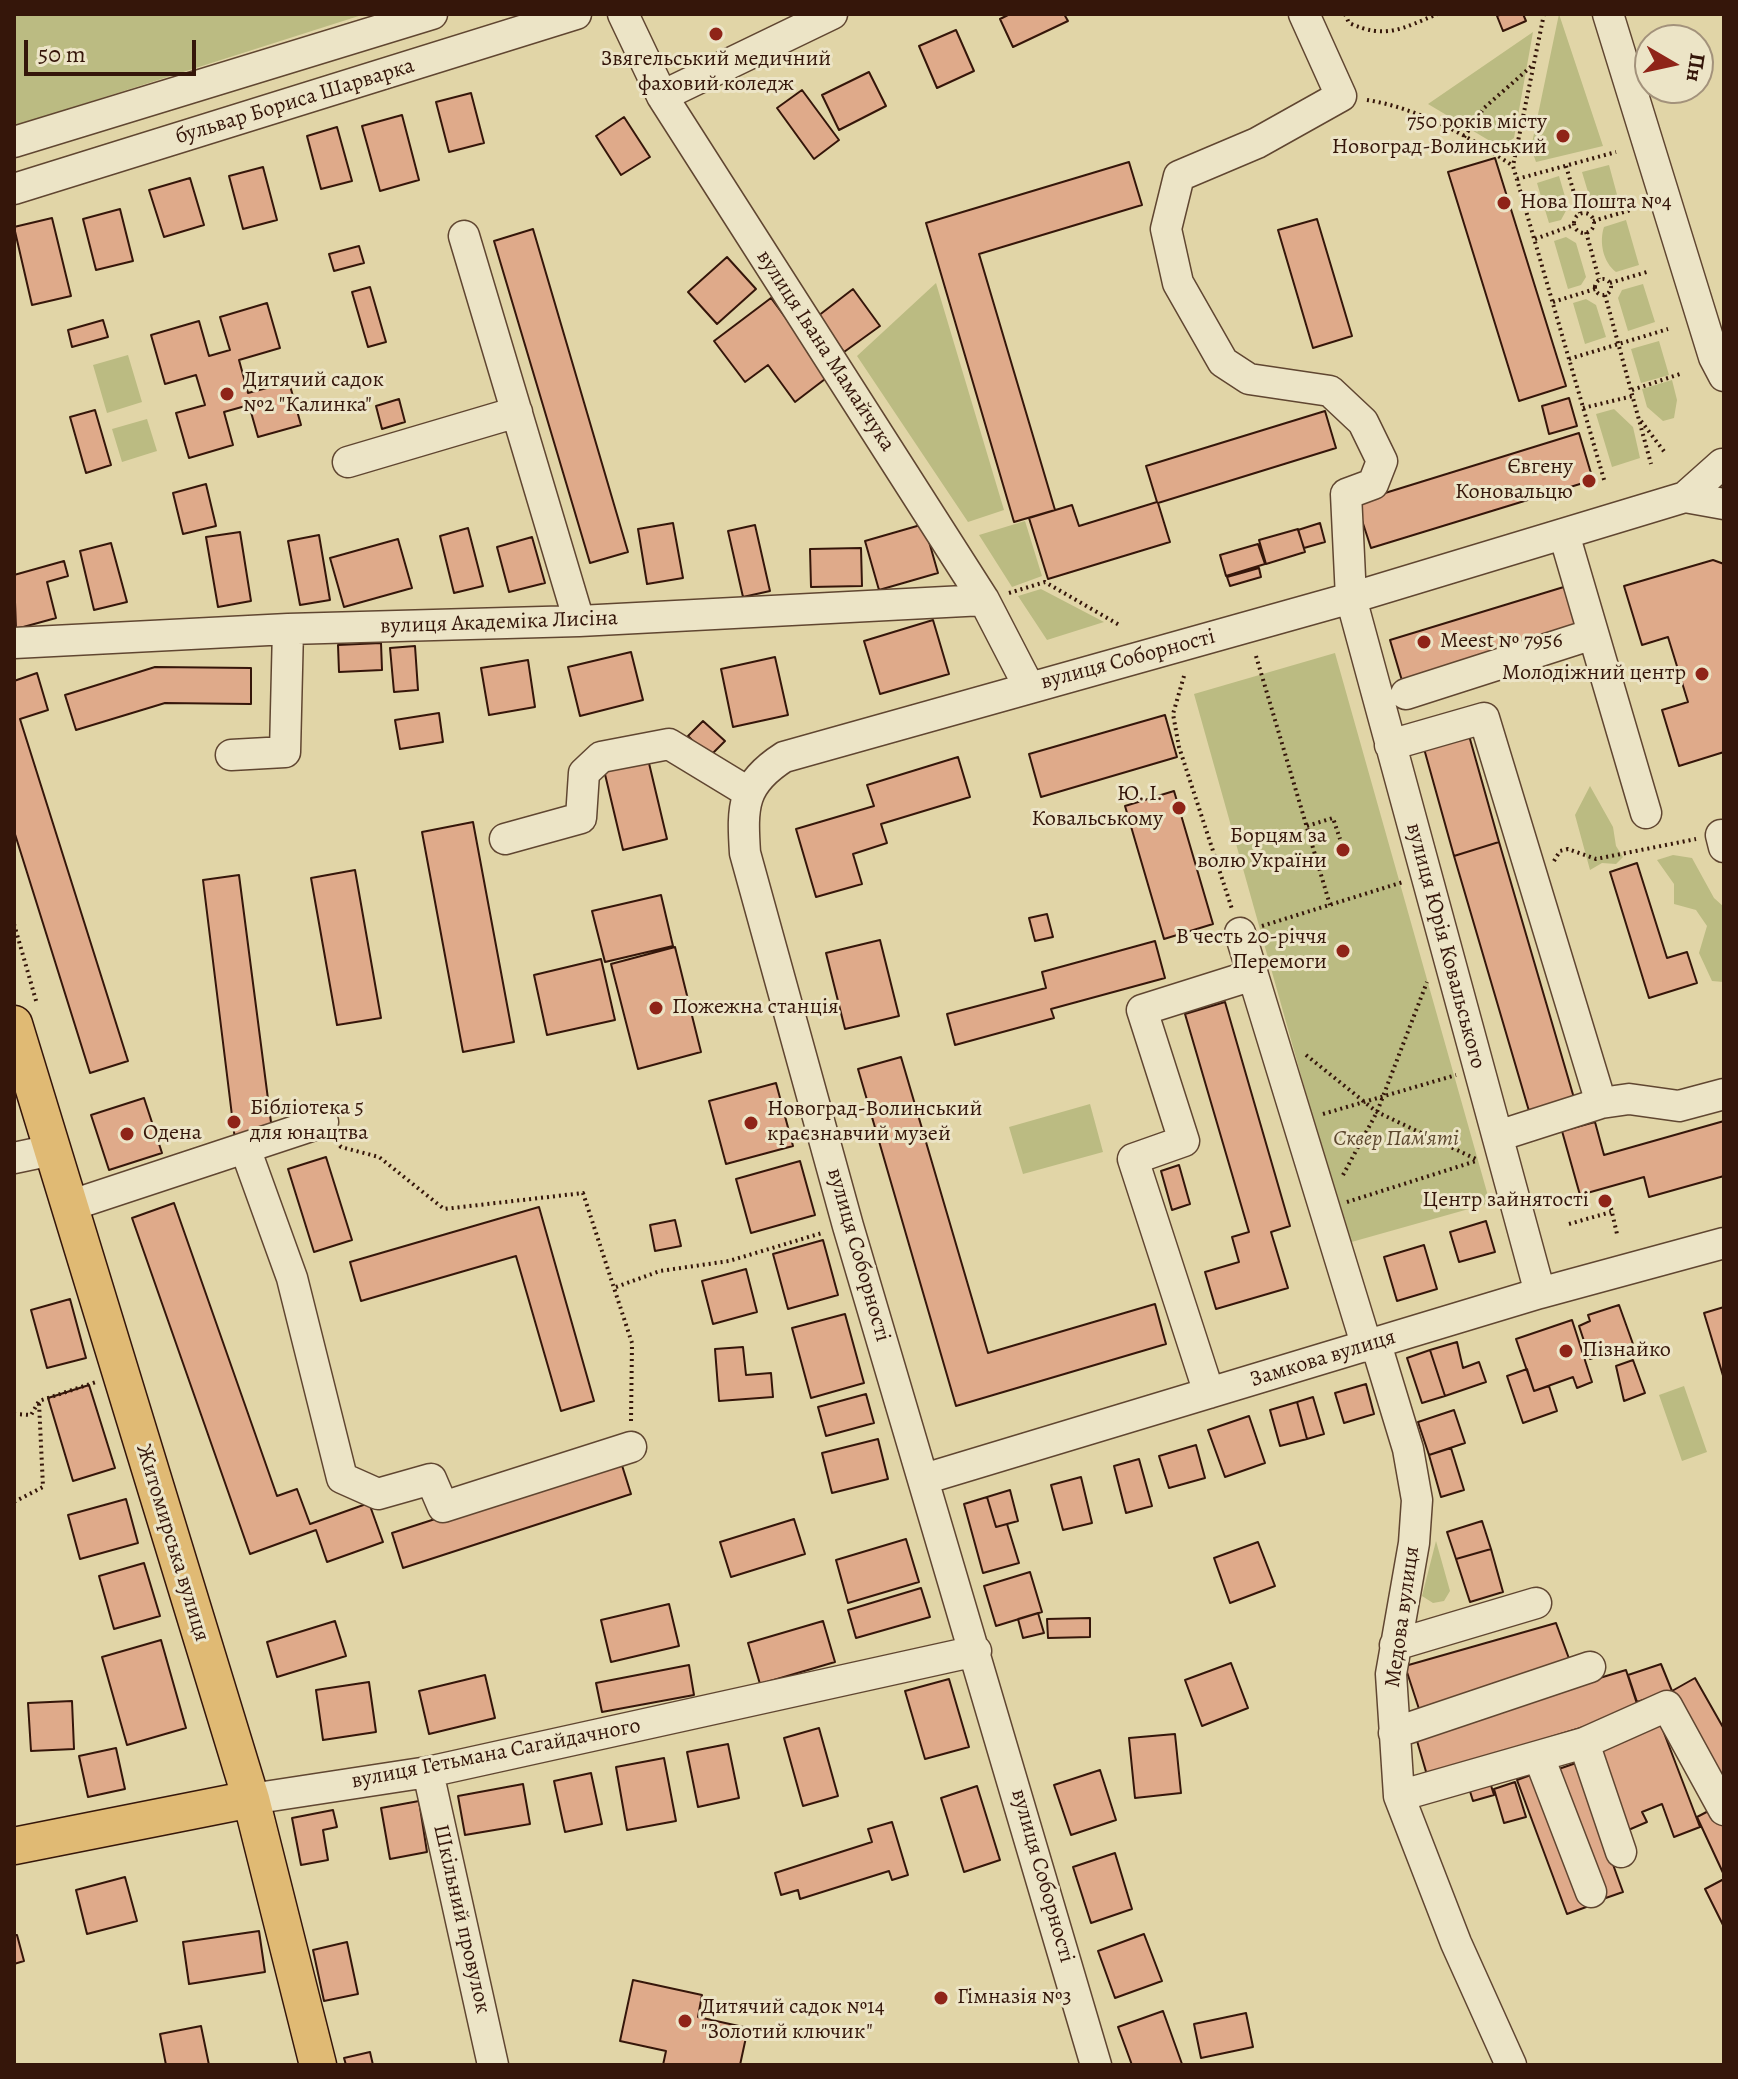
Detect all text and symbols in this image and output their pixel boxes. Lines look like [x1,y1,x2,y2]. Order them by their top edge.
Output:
scale bar [28,24,200,74]
north arrow [1634,24,1714,104]
marker: Звягельський медичний фаховий коледж [707,25,725,43]
text: 50 m [38,38,86,70]
place label: Звягельський медичний фаховий коледж [601,47,831,98]
text: Пн [1679,51,1713,84]
street label: бульвар Бориса Шарварка [172,53,418,151]
place label: 750 років місту Новоград-Волинський [1332,110,1547,162]
marker: 750 років місту Новоград-Волинський [1554,127,1572,145]
place label: Нова Пошта №4 [1520,190,1672,216]
marker: Нова Пошта №4 [1495,194,1513,212]
street label: вулиця Івана Мамайчука [750,245,900,457]
place label: Дитячий садок №2 "Калинка" [243,368,384,420]
marker: Дитячий садок №2 "Калинка" [218,385,236,403]
place label: Євгену Коновальцю [1455,455,1573,506]
marker: Євгену Коновальцю [1580,472,1598,490]
street label: вулиця Академіка Лисіна [380,606,618,640]
street label: вулиця Соборності [1038,624,1218,696]
place label: Meest № 7956 [1440,629,1563,655]
marker: Meest № 7956 [1415,633,1433,651]
place label: Молодіжний центр [1502,661,1686,687]
marker: Молодіжний центр [1693,665,1711,683]
place label: Ю. І. Ковальському [1031,782,1163,834]
marker: Ю. І. Ковальському [1170,799,1188,817]
street label: вулиця Юрія Ковальського [1399,820,1491,1072]
place label: Борцям за волю України [1197,824,1327,876]
marker: Борцям за волю України [1334,841,1352,859]
place label: В честь 20-річчя Перемоги [1176,925,1327,976]
marker: В честь 20-річчя Перемоги [1334,942,1352,960]
place label: Пожежна станція [672,995,839,1021]
marker: Пожежна станція [647,999,665,1017]
place label: Бібліотека 5 для юнацтва [250,1096,368,1148]
place label: Новоград-Волинський краєзнавчий музей [767,1097,982,1148]
marker: Бібліотека 5 для юнацтва [225,1113,243,1131]
marker: Новоград-Волинський краєзнавчий музей [742,1114,760,1132]
place label: Одена [143,1121,202,1147]
marker: Одена [118,1125,136,1143]
park label: Сквер Пам'яті [1333,1127,1459,1153]
street label: вулиця Соборності [821,1165,895,1345]
place label: Центр зайнятості [1423,1188,1589,1214]
marker: Центр зайнятості [1596,1192,1614,1210]
street label: Замкова вулиця [1247,1324,1399,1394]
place label: Пізнайко [1582,1338,1671,1364]
marker: Пізнайко [1557,1342,1575,1360]
street label: Житомирська вулиця [129,1441,215,1645]
street label: Медова вулиця [1380,1545,1426,1689]
street label: вулиця Гетьмана Сагайдачного [349,1713,643,1795]
street label: вулиця Соборності [1005,1786,1079,1966]
street label: Шкільний провулок [426,1822,496,2016]
place label: Гімназія №3 [957,1985,1072,2011]
marker: Гімназія №3 [932,1989,950,2007]
place label: Дитячий садок №14 "Золотий ключик" [701,1995,885,2046]
marker: Дитячий садок №14 "Золотий ключик" [676,2012,694,2030]

